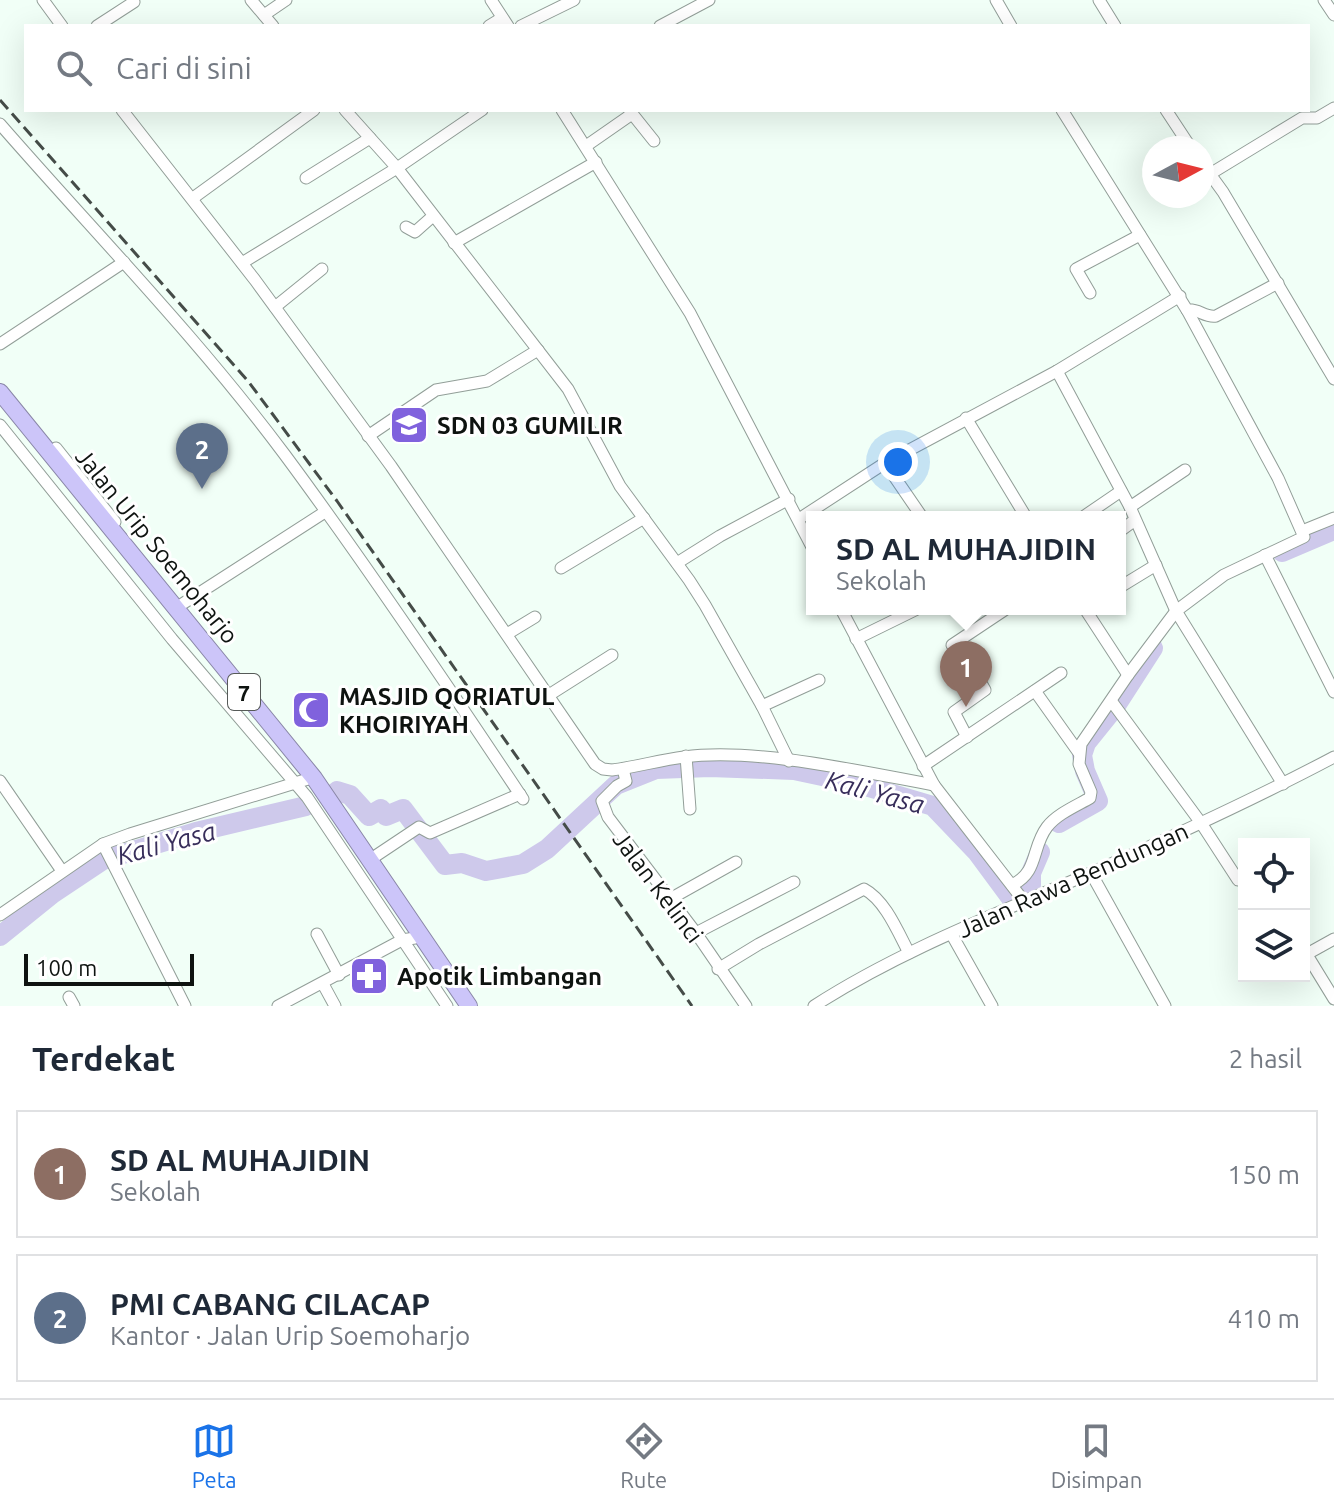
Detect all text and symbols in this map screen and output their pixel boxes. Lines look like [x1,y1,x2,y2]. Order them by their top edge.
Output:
search box [24,24,1310,112]
icon: search [52,46,96,90]
text: Cari di sini [116,51,252,85]
north arrow [1142,136,1214,208]
school or university icon: SDN 03 GUMILIR [388,404,430,446]
place label: SDN 03 GUMILIR [437,412,623,439]
pin: 2 [176,423,228,489]
your location [878,442,918,482]
street label: Jalan Urip Soemoharjo [70,443,244,649]
popup [806,511,1126,615]
text: SD AL MUHAJIDIN [836,532,1096,566]
text: Sekolah [836,566,927,595]
pin: 1 [940,641,992,707]
road number: 7 [228,674,260,710]
place label: MASJID QORIATUL KHOIRIYAH [339,683,554,738]
mosque icon: MASJID QORIATUL KHOIRIYAH [290,689,332,731]
water label: Kali Yasa [822,765,928,819]
water label: Kali Yasa [113,816,219,870]
street label: Jalan Rawa Bendungan [954,817,1192,943]
street label: Jalan Kelinci [607,826,709,948]
map controls [1238,838,1310,982]
button: locate [1238,838,1310,910]
button: layers [1238,910,1310,982]
scale bar [24,950,194,986]
text: 100 m [36,955,97,980]
pharmacy icon: Apotik Limbangan [348,955,390,997]
place label: Apotik Limbangan [397,963,602,990]
text: Terdekat [32,1039,175,1077]
text: 2 hasil [1229,1044,1302,1073]
text: SD AL MUHAJIDIN [110,1143,370,1177]
text: 1 [53,1160,67,1189]
text: 150 m [1228,1160,1300,1189]
text: Sekolah [110,1177,201,1206]
text: PMI CABANG CILACAP [110,1287,430,1321]
text: 2 [53,1304,67,1333]
text: 410 m [1228,1304,1300,1333]
text: Kantor · Jalan Urip Soemoharjo [110,1321,470,1350]
tab: Peta [192,1419,237,1492]
tab: Rute [620,1419,667,1492]
tab: Disimpan [1051,1419,1142,1492]

